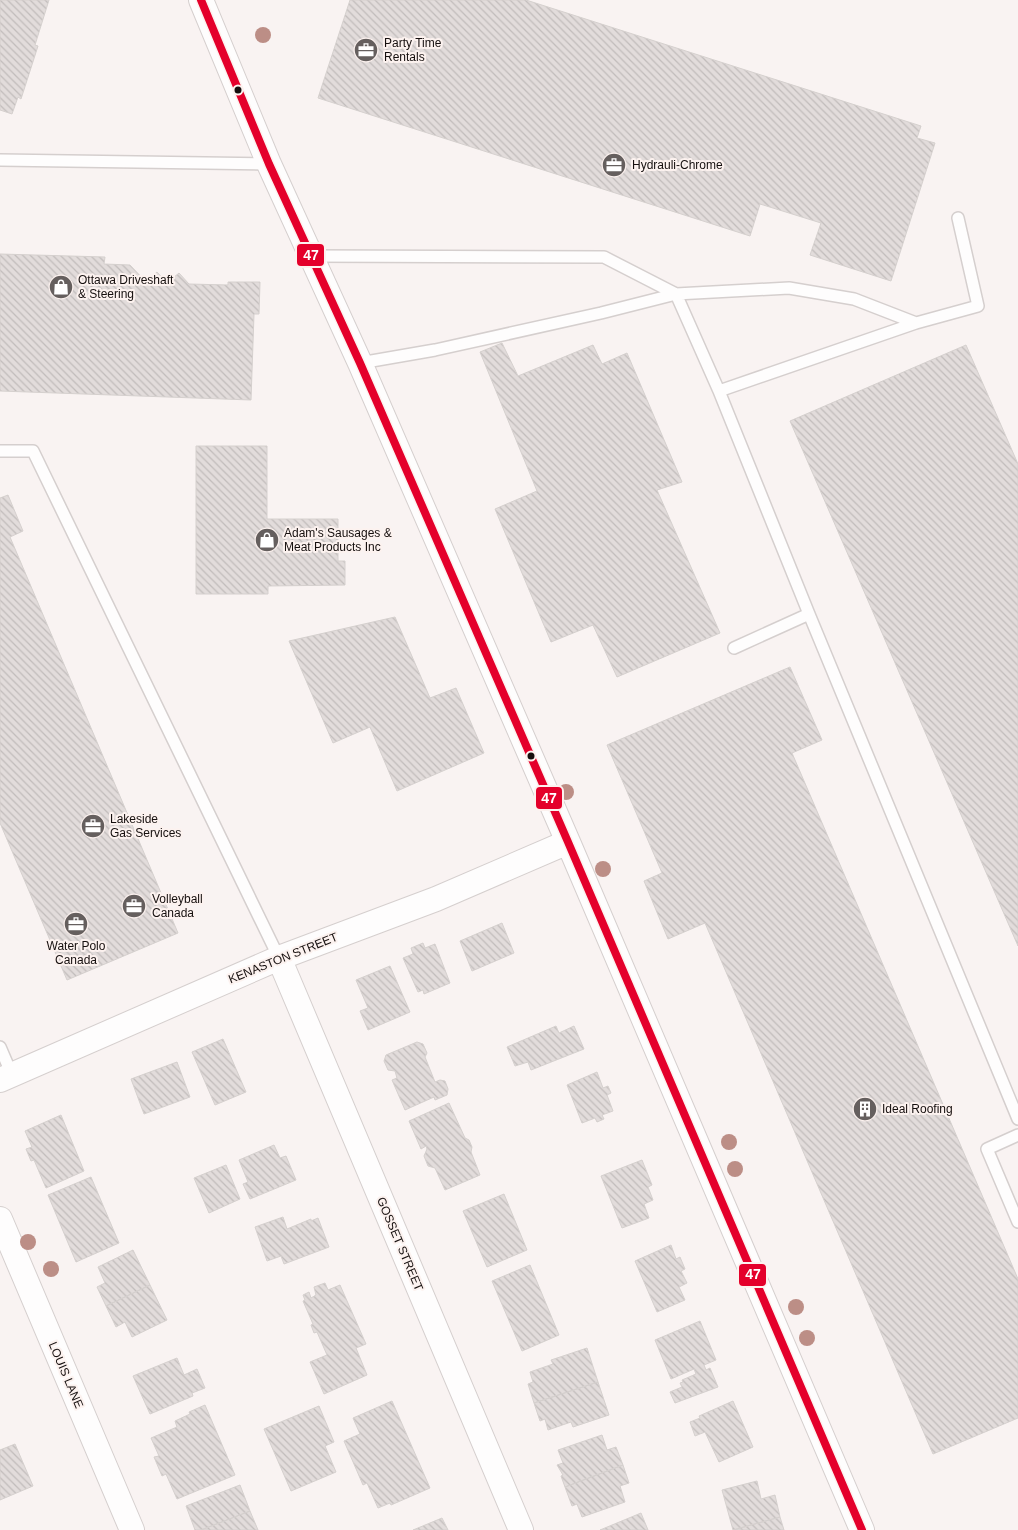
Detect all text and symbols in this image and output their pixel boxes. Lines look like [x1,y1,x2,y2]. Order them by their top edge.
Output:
place label: Party Time Rentals [384,36,442,64]
office icon: Party Time Rentals [353,37,379,63]
unlabelled marker [233,85,243,95]
office icon: Hydrauli-Chrome [601,152,627,178]
place label: Hydrauli-Chrome [632,158,723,172]
line badge: 47 [296,243,325,267]
text: 47 [303,247,319,263]
place label: Ottawa Driveshaft & Steering [78,273,174,301]
shop icon: Ottawa Driveshaft & Steering [48,274,74,300]
place label: Adam's Sausages & Meat Products Inc [284,526,392,554]
shop icon: Adam's Sausages & Meat Products Inc [254,527,280,553]
unlabelled marker [526,751,536,761]
line badge: 47 [535,786,563,810]
text: 47 [541,790,557,806]
place label: Lakeside Gas Services [110,812,181,840]
office icon: Lakeside Gas Services [80,813,106,839]
place label: Volleyball Canada [152,892,203,920]
office icon: Volleyball Canada [121,893,147,919]
office icon: Water Polo Canada [63,911,89,937]
street label: KENASTON STREET [226,929,340,986]
place label: Water Polo Canada [47,939,106,967]
building icon: Ideal Roofing [852,1096,878,1122]
place label: Ideal Roofing [882,1102,953,1116]
street label: GOSSET STREET [374,1195,426,1294]
line badge: 47 [738,1263,767,1287]
text: 47 [745,1266,761,1282]
street label: LOUIS LANE [46,1340,86,1410]

